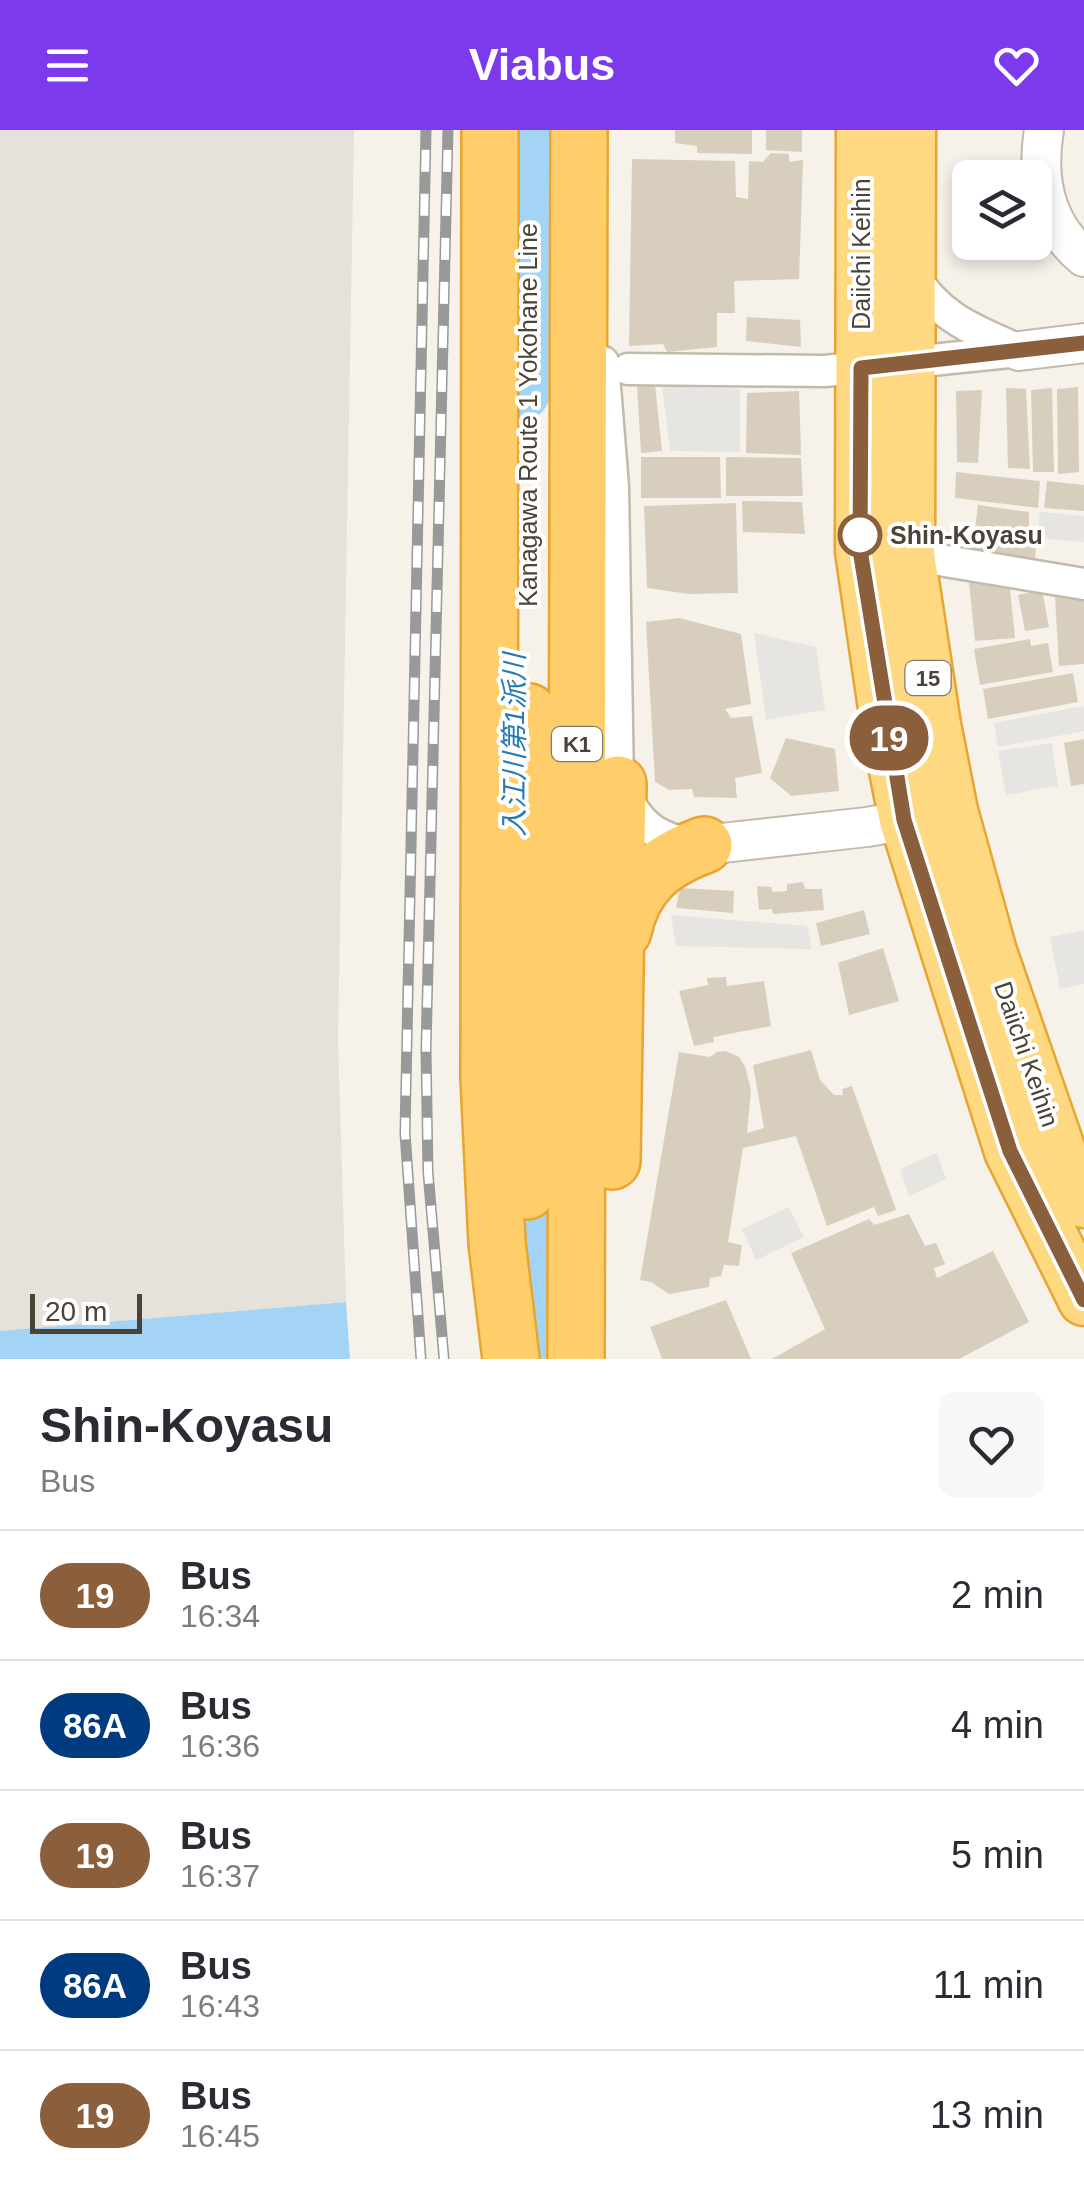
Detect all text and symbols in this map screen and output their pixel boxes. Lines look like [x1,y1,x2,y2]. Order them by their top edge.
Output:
icon: menu [40,38,95,93]
icon: heart [989,38,1044,93]
text: Viabus [469,39,615,90]
map controls [952,160,1052,260]
button: layers [952,160,1052,260]
street label: Daiichi Keihin [847,178,875,330]
street label: Kanagawa Route 1 Yokohane Line [514,223,542,607]
marker: Shin-Koyasu [839,514,881,556]
place label: Shin-Koyasu [890,521,1043,549]
water label: 入江川第1派川 [499,650,530,837]
road number: 15 [906,661,950,695]
line badge: 19 [844,706,934,770]
text: 19 [870,719,908,758]
road number: K1 [552,727,602,761]
street label: Daiichi Keihin [989,978,1065,1130]
scale bar [30,1289,142,1334]
text: 20 m [45,1296,107,1327]
button: heart [939,1392,1044,1497]
text: Shin-Koyasu [40,1399,333,1452]
text: Bus [40,1463,95,1499]
text: Bus [180,1555,252,1597]
text: 2 min [951,1574,1044,1616]
text: 19 [76,1576,114,1615]
text: 16:34 [180,1598,260,1634]
text: Bus [180,1685,252,1727]
text: 4 min [951,1704,1044,1746]
text: 86A [63,1706,127,1745]
text: 16:36 [180,1728,260,1764]
text: Bus [180,1815,252,1857]
text: 5 min [951,1834,1044,1876]
text: 19 [76,1836,114,1875]
text: 16:37 [180,1858,260,1894]
text: Bus [180,1945,252,1987]
text: 11 min [933,1964,1044,2006]
text: 86A [63,1966,127,2005]
text: 16:43 [180,1988,260,2024]
text: Bus [180,2075,252,2117]
text: 13 min [930,2094,1044,2136]
text: 19 [76,2096,114,2135]
text: 16:45 [180,2118,260,2154]

